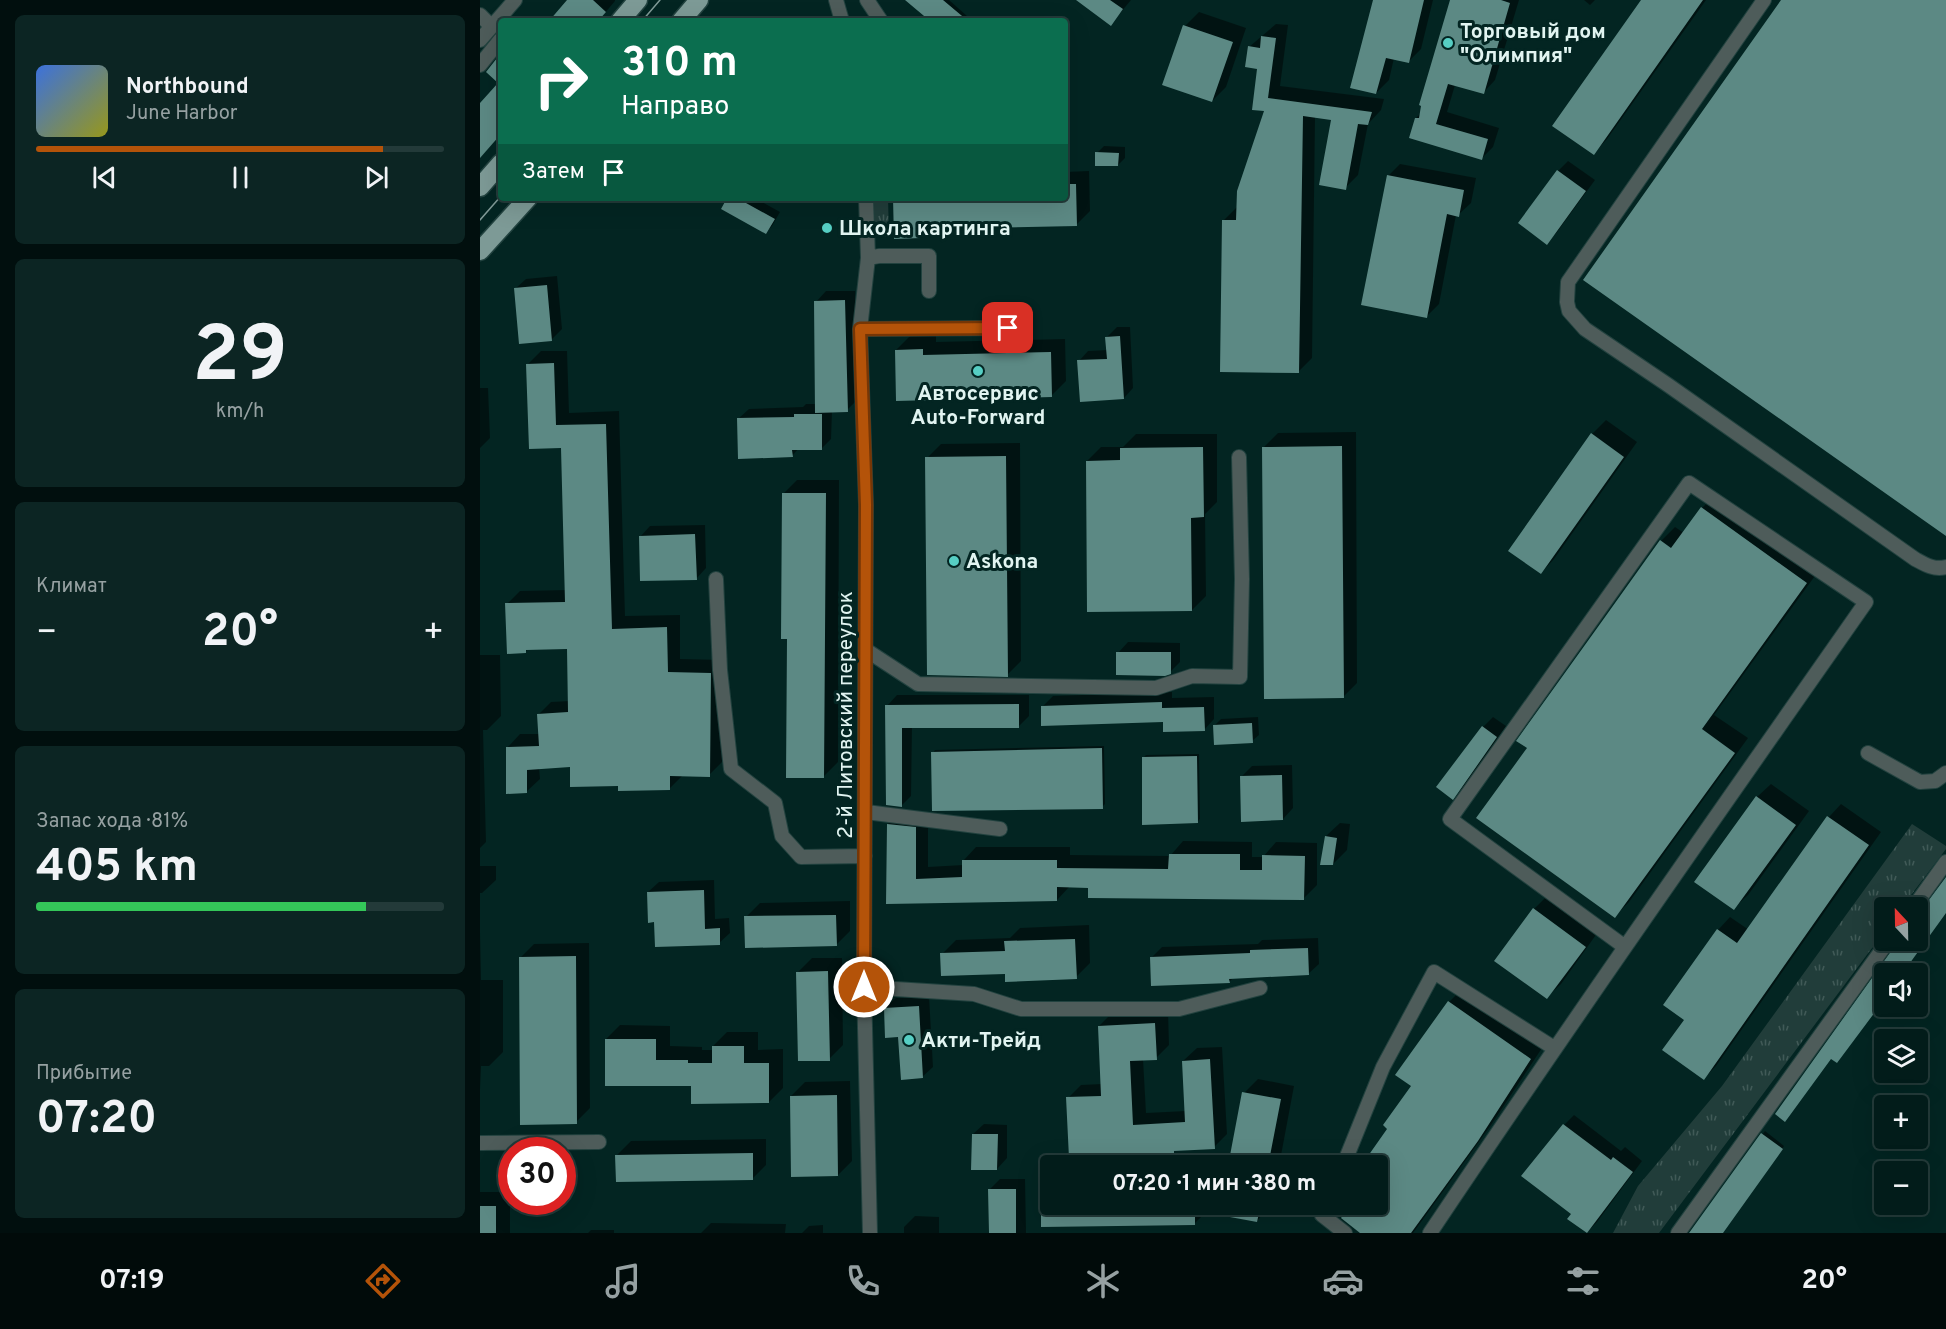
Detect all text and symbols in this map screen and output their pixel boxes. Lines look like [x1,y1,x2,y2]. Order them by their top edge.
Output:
place label: Торговый дом "Олимпия" [1460,19,1606,70]
marker: Торговый дом "Олимпия" [1441,36,1455,50]
text: 310 m [621,38,738,91]
icon: right [522,42,600,120]
text: Northbound [126,74,249,101]
text: Направо [621,90,729,124]
text: June Harbor [126,101,238,127]
icon: arrive [597,156,630,189]
text: Затем [522,159,585,186]
icon: previous [88,161,121,194]
icon: pause [224,161,257,194]
icon: next [360,161,393,194]
place label: Школа картинга [839,216,1011,243]
marker: Школа картинга [820,221,834,235]
pin [982,302,1033,353]
text: 29 [192,310,288,409]
icon: arrive [991,311,1024,344]
marker: Автосервис Auto-Forward [971,364,985,378]
place label: Автосервис Auto-Forward [911,381,1045,432]
text: km/h [216,399,264,425]
place label: Askona [966,549,1038,576]
marker: Askona [947,554,961,568]
text: Климат [36,574,107,600]
street label: 2-й Литовский переулок [833,591,860,839]
text: 20° [202,605,278,662]
text: − [36,613,57,655]
text: + [423,613,444,655]
text: Запас хода · 81% [36,809,188,835]
text: 405 km [36,840,198,897]
north arrow [1874,897,1928,951]
map controls [1874,897,1928,1215]
position arrow [832,955,896,1019]
button: sound [1874,963,1928,1017]
place label: Акти-Трейд [921,1028,1041,1055]
button: layers [1874,1029,1928,1083]
marker: Акти-Трейд [902,1033,916,1047]
text: Прибытие [36,1061,132,1087]
text: 07:20 [36,1092,157,1149]
button: + [1874,1095,1928,1149]
speed limit sign: 30 [498,1137,576,1215]
button: − [1874,1161,1928,1215]
text: 07:20 · 1 мин · 380 m [1112,1171,1316,1198]
icon: directions [362,1260,404,1302]
icon: music [602,1260,644,1302]
icon: phone [842,1260,884,1302]
icon: climate [1082,1260,1124,1302]
icon: car [1322,1260,1364,1302]
icon: filters [1562,1260,1604,1302]
text: 07:19 [99,1264,165,1298]
text: 20° [1802,1264,1847,1298]

